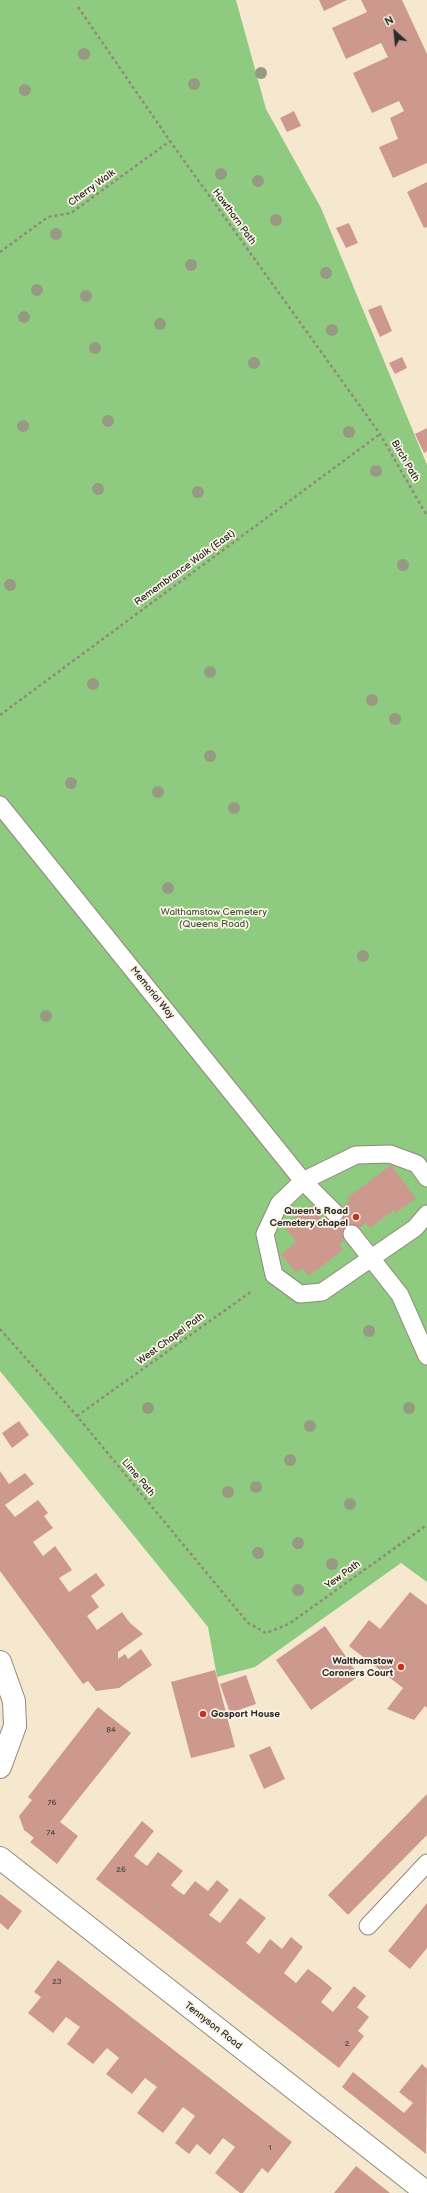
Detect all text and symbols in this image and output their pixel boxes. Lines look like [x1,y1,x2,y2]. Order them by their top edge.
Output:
north arrow [375,12,415,52]
text: N [383,13,396,29]
street label: Cherry Walk [66,167,118,209]
street label: Hawthorn Path [210,187,258,247]
street label: Birch Path [388,438,422,484]
street label: Remembrance Walk (East) [132,527,238,609]
park label: Walthamstow Cemetery (Queens Road) [161,906,267,930]
street label: Memorial Way [127,964,177,1022]
place label: Queen's Road Cemetery chapel [270,1205,348,1228]
marker: Queen's Road Cemetery chapel [351,1212,361,1222]
street label: West Chapel Path [135,1311,207,1367]
street label: Lime Path [119,1457,157,1499]
street label: Yew Path [323,1558,363,1592]
place label: Walthamstow Coroners Court [322,1655,393,1678]
marker: Walthamstow Coroners Court [396,1662,406,1672]
place label: Gosport House [211,1708,280,1720]
marker: Gosport House [198,1709,208,1719]
house number: 84 [106,1725,116,1735]
house number: 76 [48,1798,56,1808]
house number: 74 [47,1828,55,1838]
house number: 26 [116,1865,126,1875]
house number: 23 [52,1977,62,1987]
street label: Tennyson Road [182,2000,244,2052]
house number: 2 [345,2039,349,2049]
house number: 1 [268,2143,272,2153]

